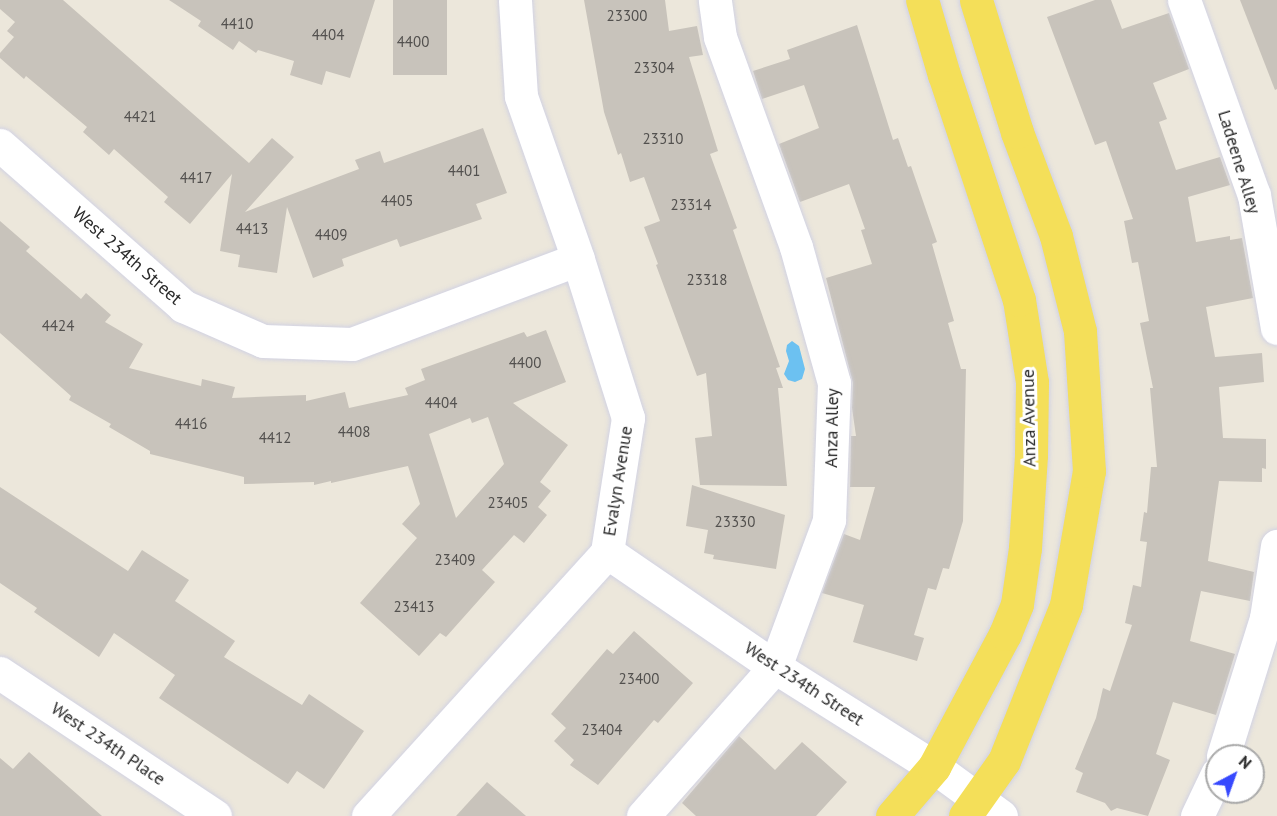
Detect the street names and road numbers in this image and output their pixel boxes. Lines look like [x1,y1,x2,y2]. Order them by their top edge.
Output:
street label: Ladeene Alley [1213,107,1265,217]
street label: West 234th Street [68,203,186,309]
street label: Anza Avenue [1017,369,1041,467]
street label: Anza Alley [821,388,843,468]
street label: Evalyn Avenue [599,424,637,538]
street label: West 234th Street [740,637,868,731]
street label: West 234th Place [47,698,169,790]

